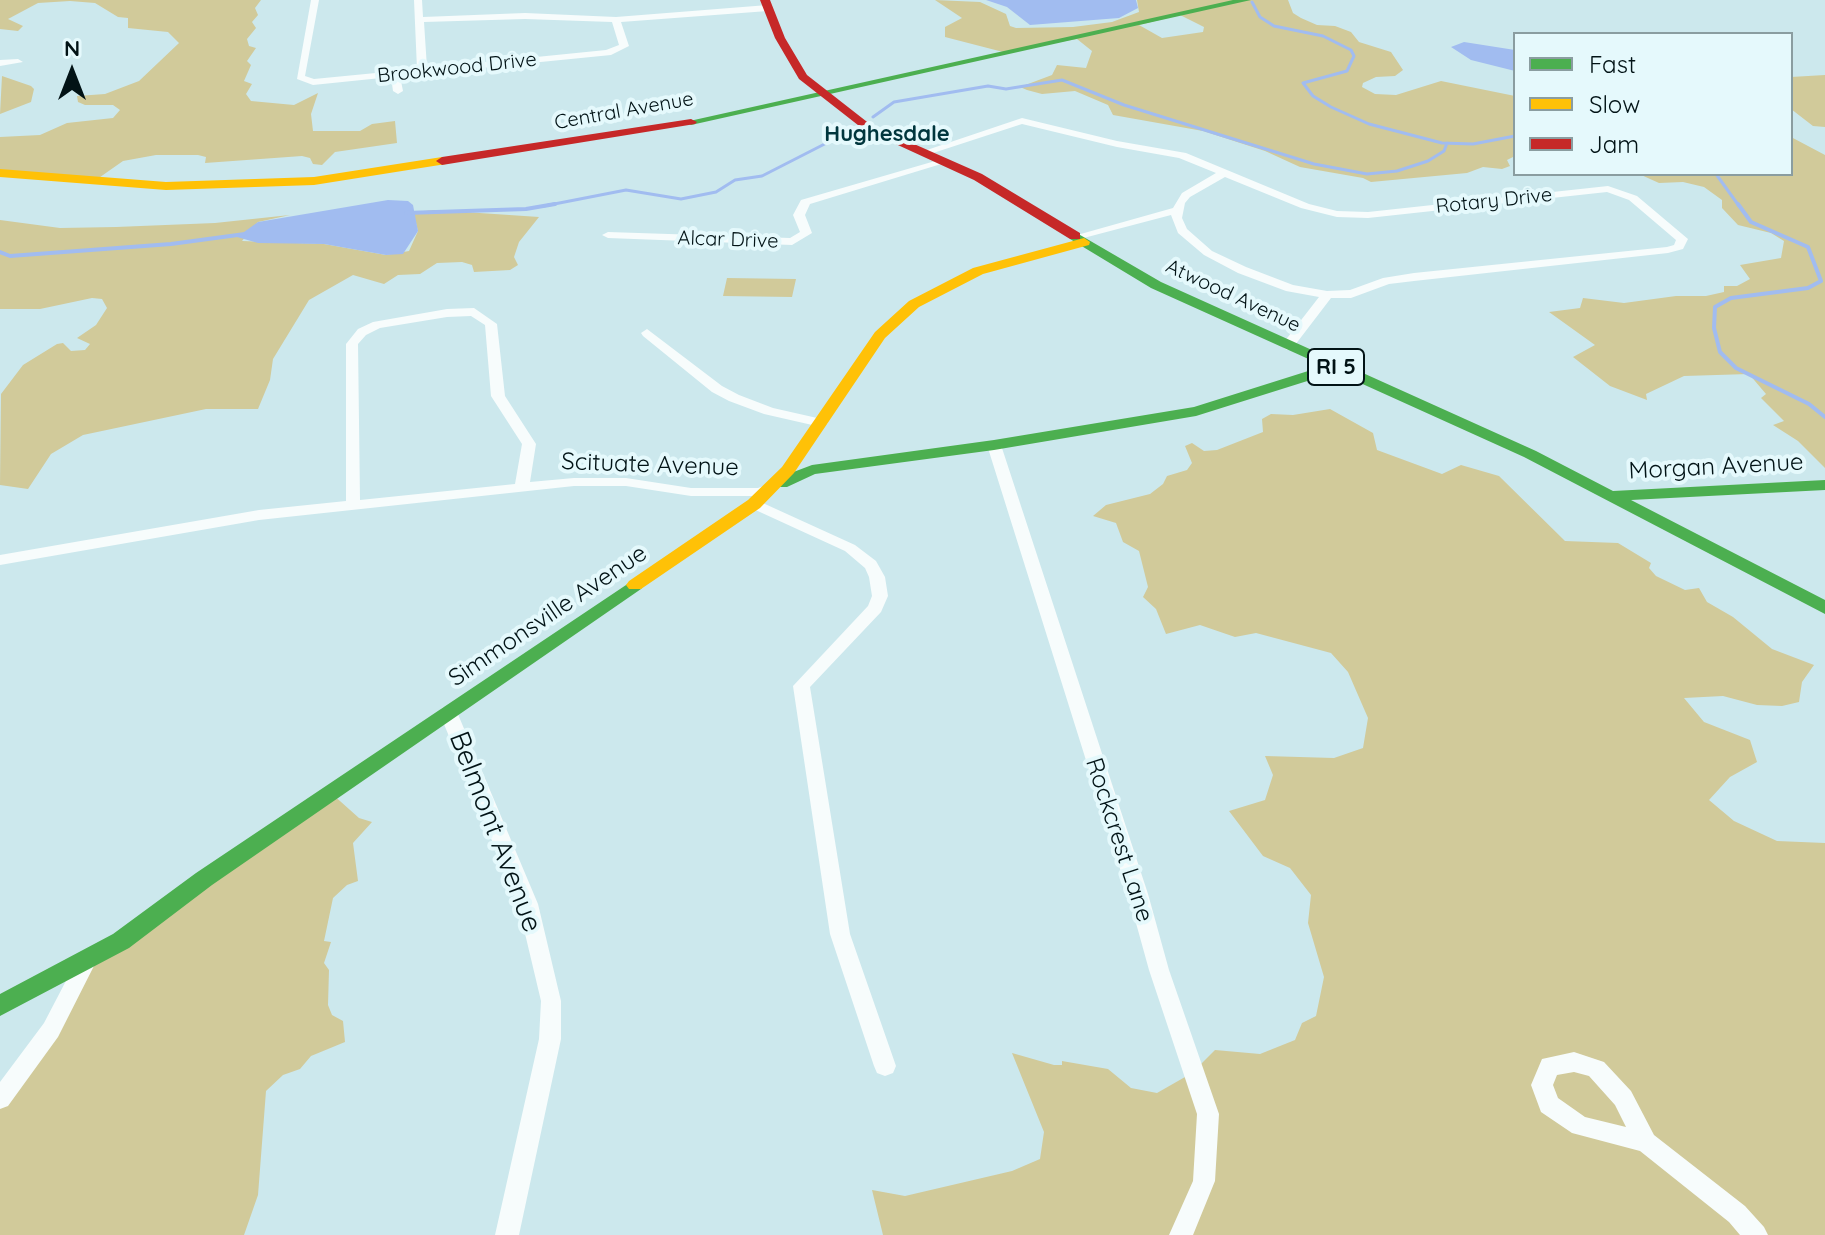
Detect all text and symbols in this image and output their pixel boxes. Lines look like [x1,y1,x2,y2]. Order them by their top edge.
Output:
north arrow [32,32,112,112]
legend [1513,32,1793,176]
text: N [64,34,80,62]
street label: Brookwood Drive [376,48,538,88]
text: Fast [1589,49,1636,79]
street label: Central Avenue [553,87,695,135]
text: Slow [1589,89,1640,119]
district label: Hughesdale [824,121,950,147]
text: Jam [1589,129,1639,159]
street label: Rotary Drive [1435,183,1553,219]
street label: Alcar Drive [677,226,779,254]
street label: Atwood Avenue [1162,254,1304,338]
road number: RI 5 [1308,349,1364,385]
street label: Scituate Avenue [561,448,739,482]
street label: Morgan Avenue [1628,448,1804,486]
street label: Simmonsville Avenue [443,539,653,693]
street label: Belmont Avenue [441,727,549,937]
street label: Rockcrest Lane [1079,754,1159,926]

